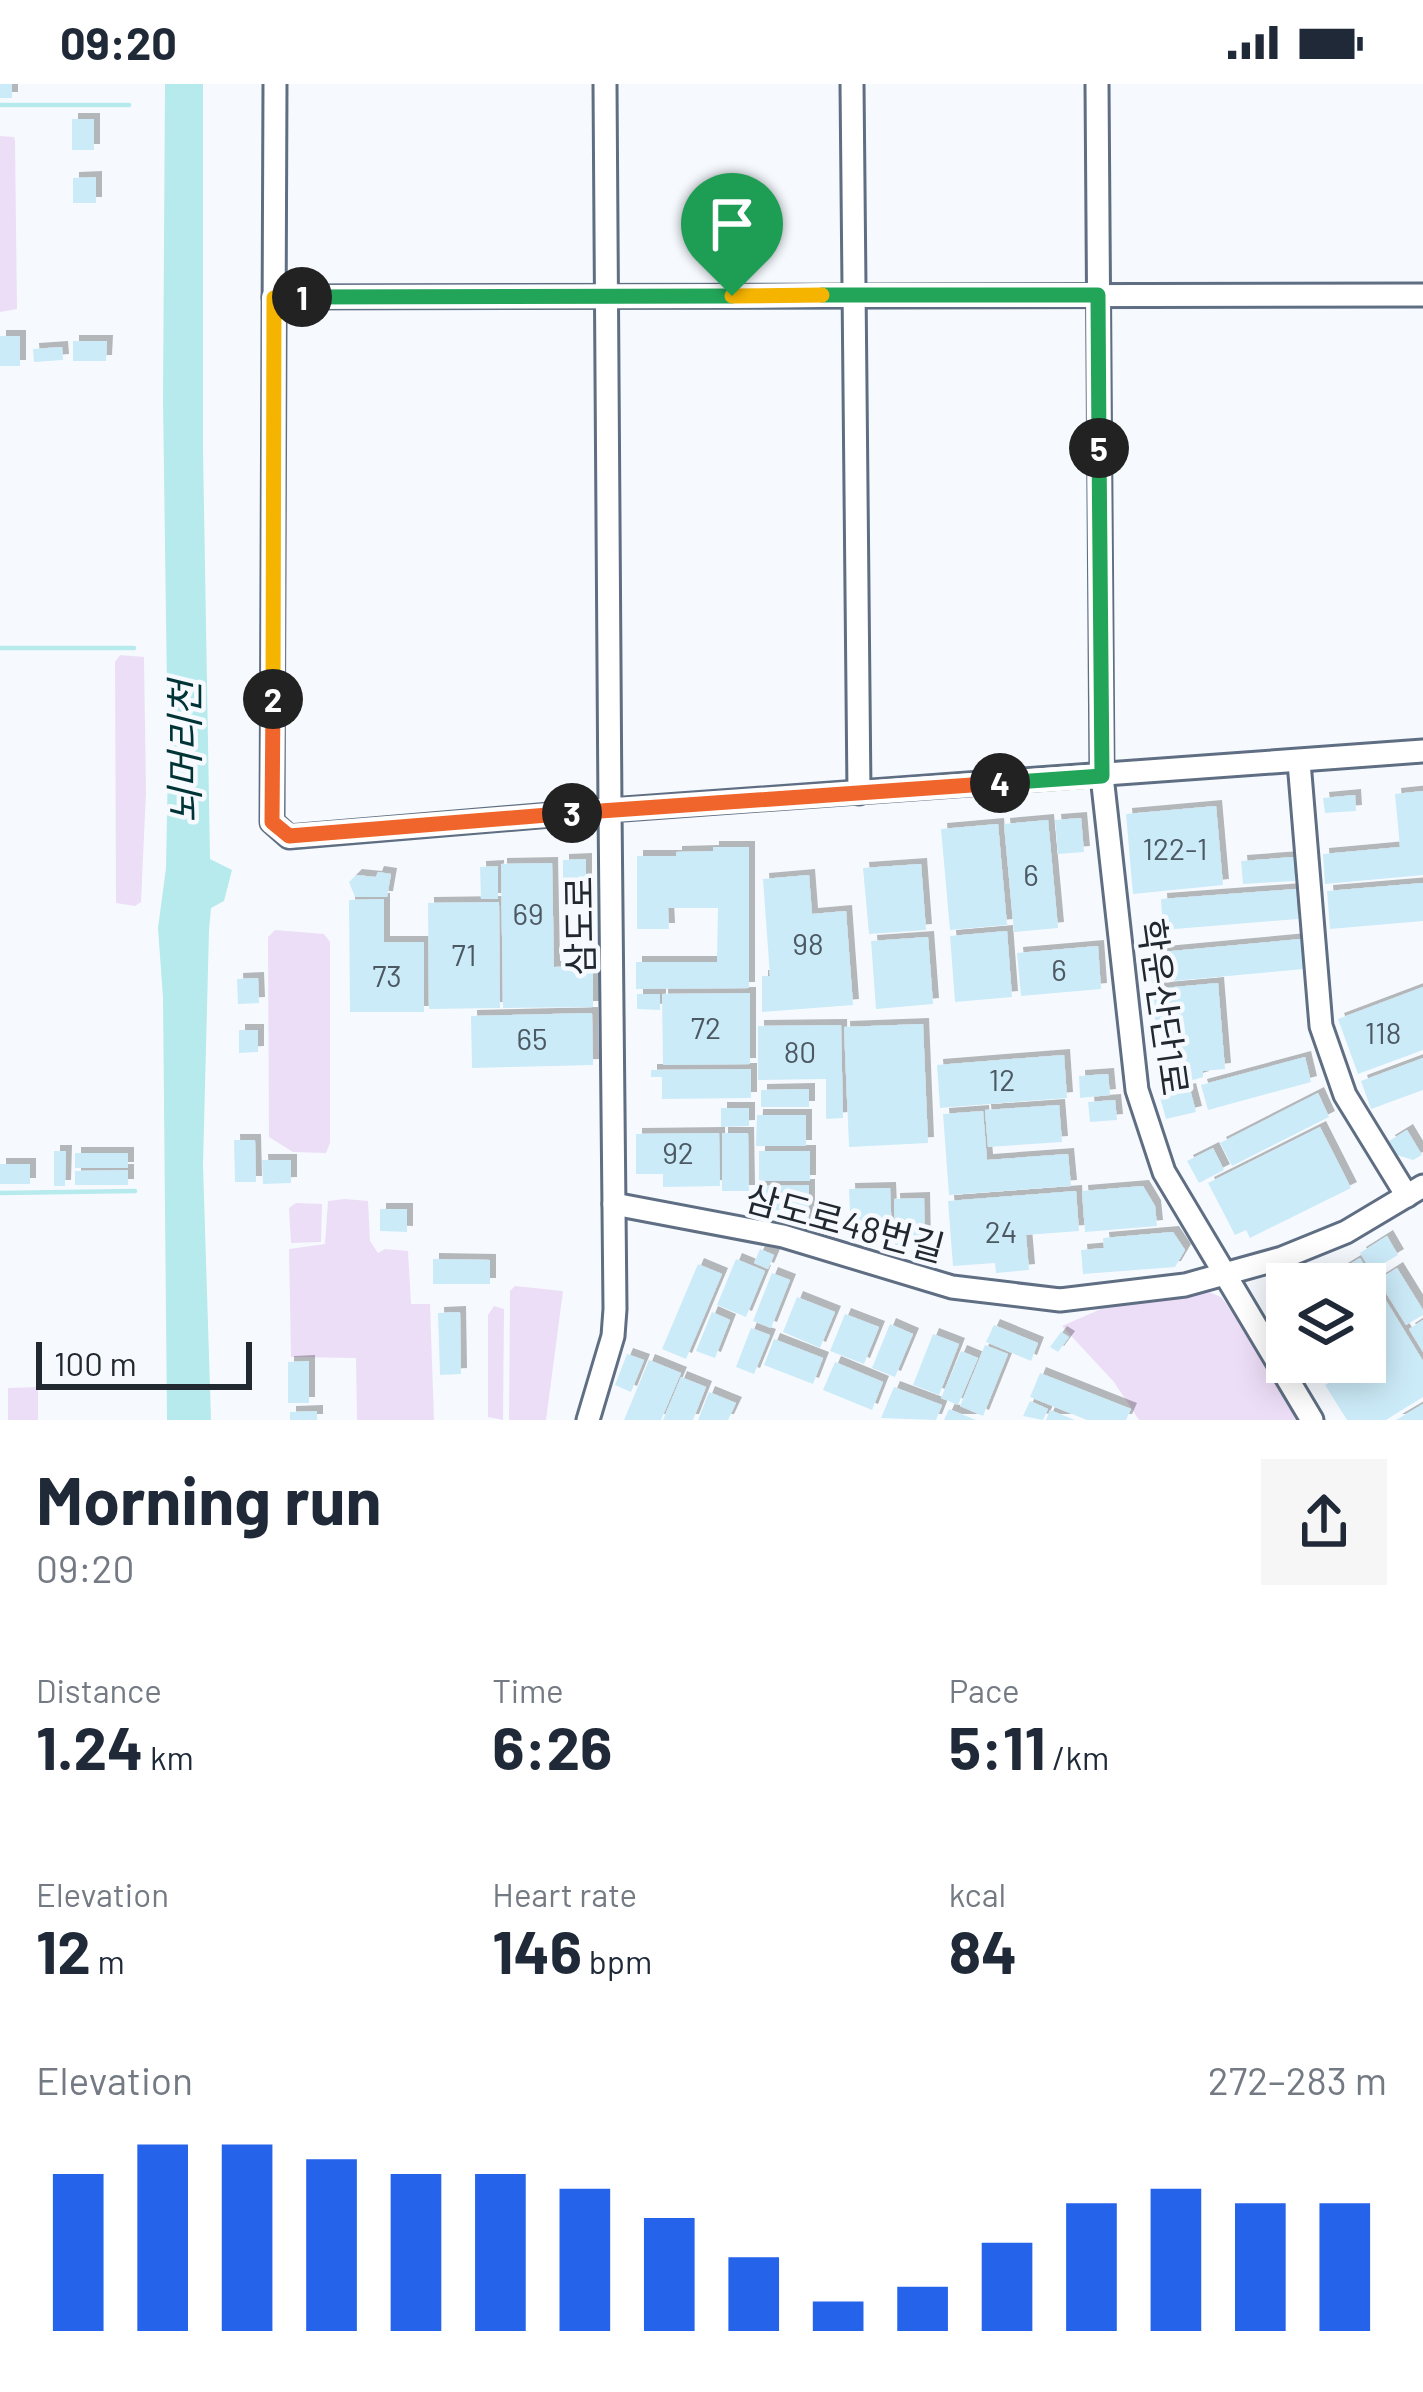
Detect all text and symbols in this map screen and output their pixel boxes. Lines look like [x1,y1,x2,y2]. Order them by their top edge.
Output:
text: 09:20 [60,15,177,69]
pin [681,173,783,296]
icon: arrive [699,191,765,257]
pin: 1 [272,267,332,327]
text: 1 [296,277,308,317]
pin: 5 [1069,418,1129,478]
text: 5 [1090,428,1108,468]
pin: 2 [243,669,303,729]
water label: 뇌머리천 [160,676,207,824]
text: 2 [264,679,282,719]
pin: 4 [970,753,1030,813]
text: 4 [990,763,1010,803]
pin: 3 [542,783,602,843]
text: 3 [563,793,581,833]
house number: 122-1 [1143,830,1207,866]
house number: 6 [1023,856,1039,892]
street label: 삼도로 [556,876,601,976]
house number: 69 [512,895,544,931]
street label: 학운산단1로 [1131,916,1198,1098]
house number: 98 [792,925,824,961]
house number: 71 [452,936,476,972]
house number: 6 [1051,951,1067,987]
house number: 73 [372,957,402,993]
house number: 72 [691,1009,721,1045]
house number: 118 [1365,1014,1401,1050]
house number: 65 [517,1020,547,1056]
house number: 80 [784,1033,816,1069]
house number: 12 [989,1061,1015,1097]
house number: 92 [662,1134,694,1170]
street label: 삼도로48번길 [741,1174,950,1269]
house number: 24 [985,1213,1017,1249]
map controls [1266,1263,1386,1383]
button: layers [1266,1263,1386,1383]
scale bar [36,1336,252,1389]
text: 100 m [54,1343,137,1383]
text: Morning run [36,1459,382,1538]
button: share [1261,1459,1387,1585]
text: 09:20 [36,1544,135,1591]
text: Distance [36,1670,162,1710]
text: Time [492,1670,564,1710]
text: Pace [949,1670,1020,1710]
text: 1.24 [36,1710,143,1782]
text: 6:26 [492,1710,612,1782]
text: 5:11 [949,1710,1046,1782]
text: km [143,1737,194,1777]
text: /km [1046,1737,1109,1777]
text: Elevation [36,1874,169,1914]
text: Heart rate [492,1874,637,1914]
text: kcal [949,1874,1006,1914]
text: 12 [36,1914,91,1986]
text: 146 [492,1914,582,1986]
text: 84 [949,1914,1017,1986]
text: m [91,1941,125,1981]
text: bpm [582,1941,652,1981]
text: Elevation [36,2056,193,2103]
text: 272–283 m [1208,2056,1387,2103]

